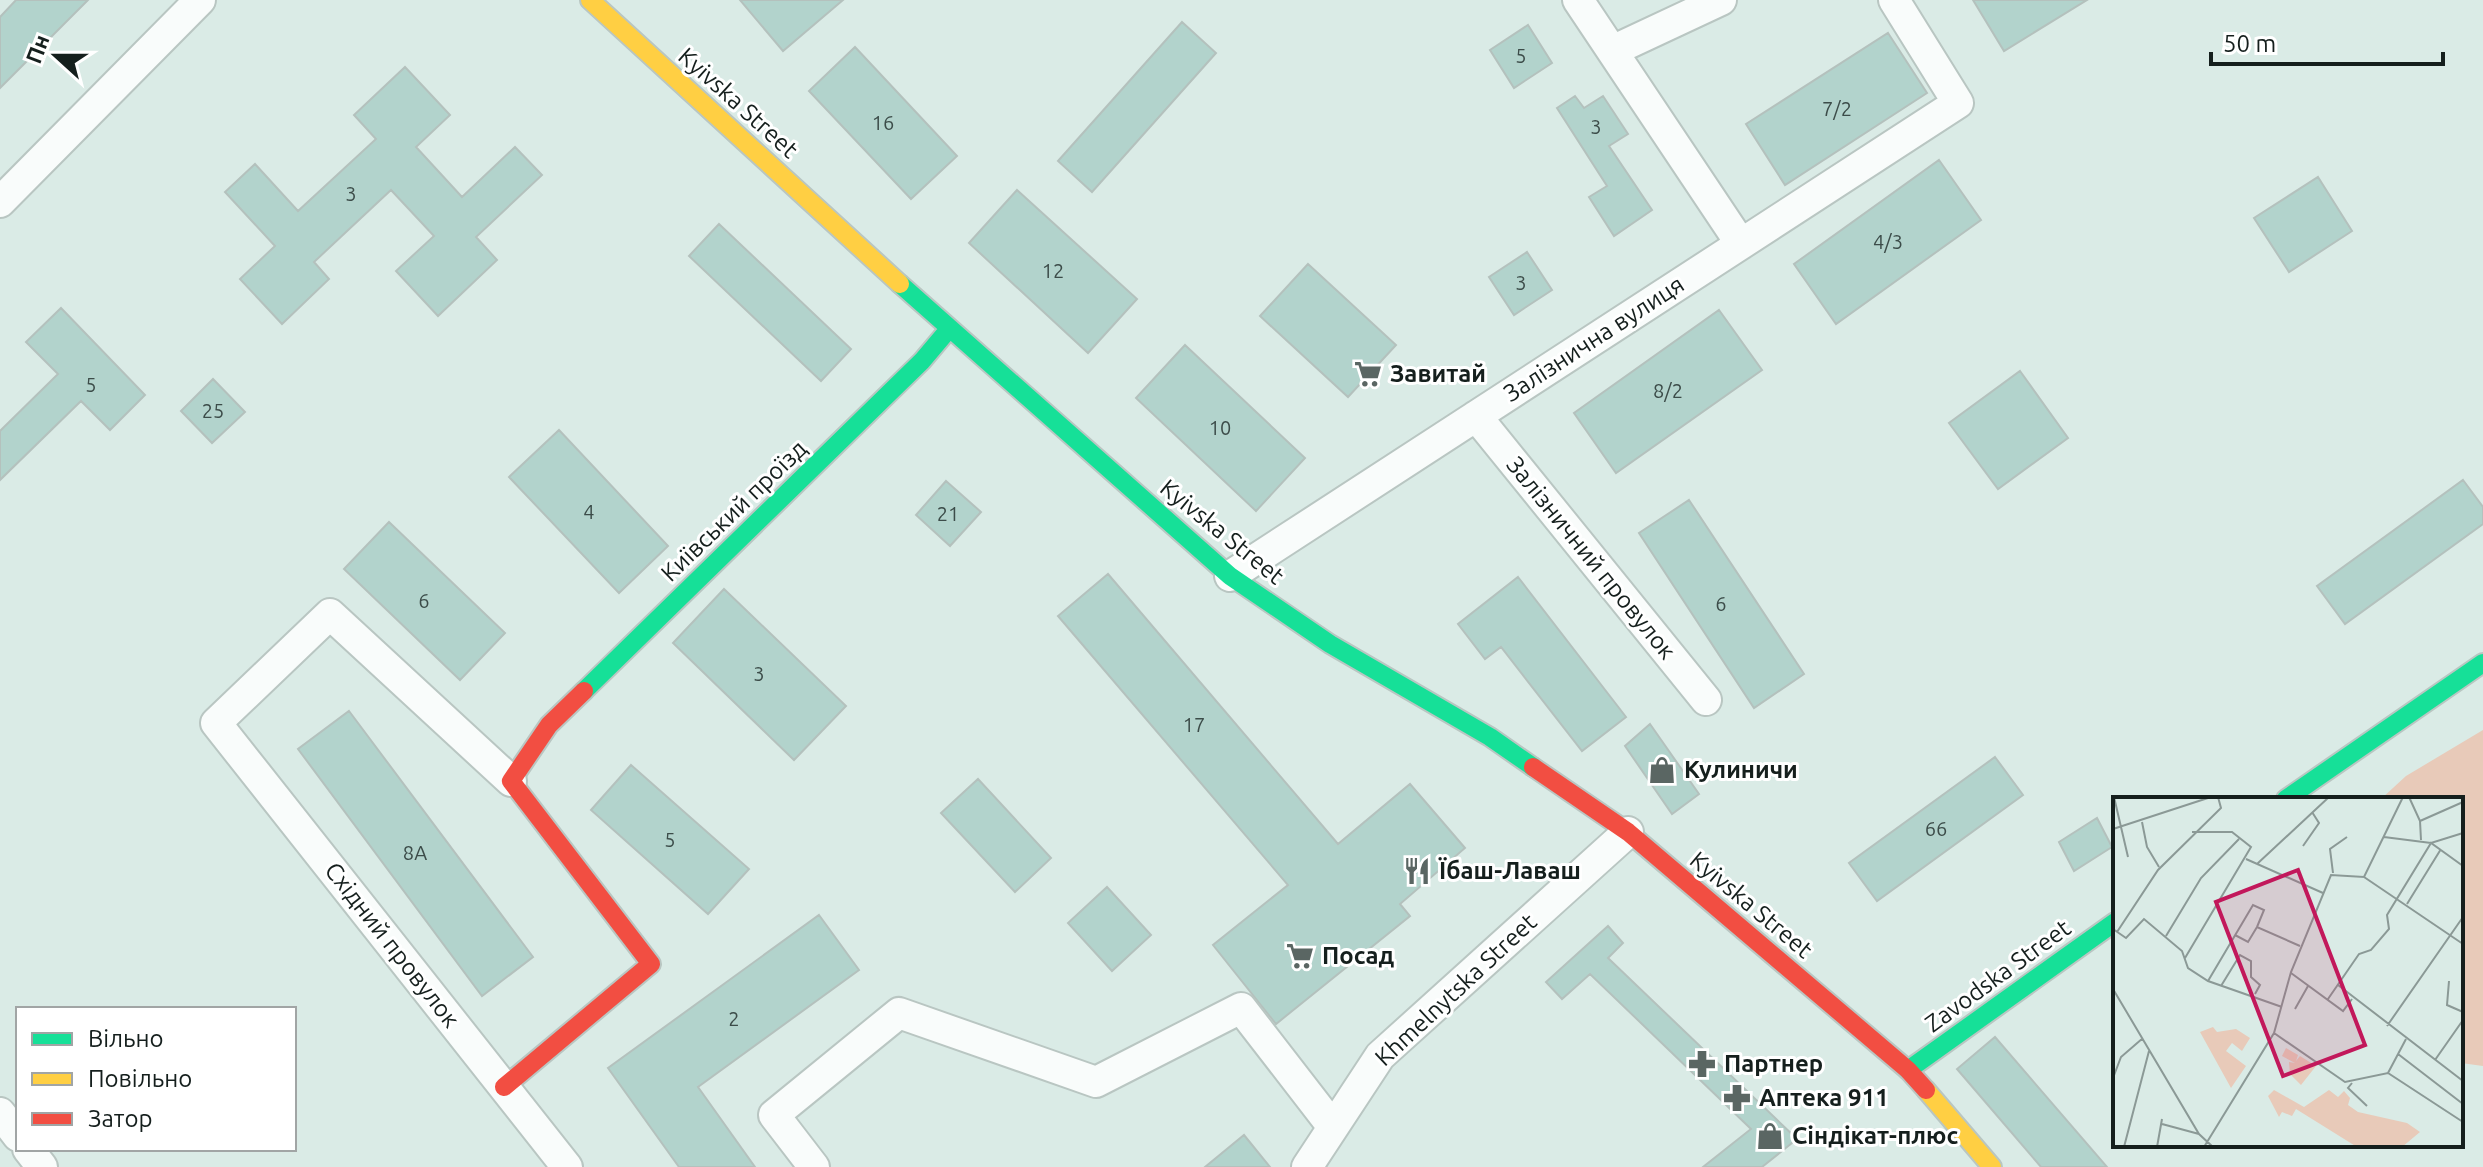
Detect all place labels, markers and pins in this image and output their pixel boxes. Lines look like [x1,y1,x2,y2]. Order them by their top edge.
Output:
supermarket icon: Завитай [1353,359,1383,389]
place label: Завитай [1390,360,1486,387]
shop icon: Кулиничи [1647,755,1677,785]
place label: Кулиничи [1684,756,1798,783]
restaurant icon: Їбаш-Лаваш [1402,856,1432,886]
place label: Їбаш-Лаваш [1438,857,1581,884]
supermarket icon: Посад [1285,941,1315,971]
place label: Посад [1322,942,1395,969]
pharmacy icon: Партнер [1687,1049,1717,1079]
place label: Партнер [1724,1050,1823,1077]
pharmacy icon: Аптека 911 [1722,1083,1752,1113]
place label: Аптека 911 [1759,1084,1889,1111]
shop icon: Сіндікат-плюс [1755,1121,1785,1151]
place label: Сіндікат-плюс [1792,1122,1959,1149]

